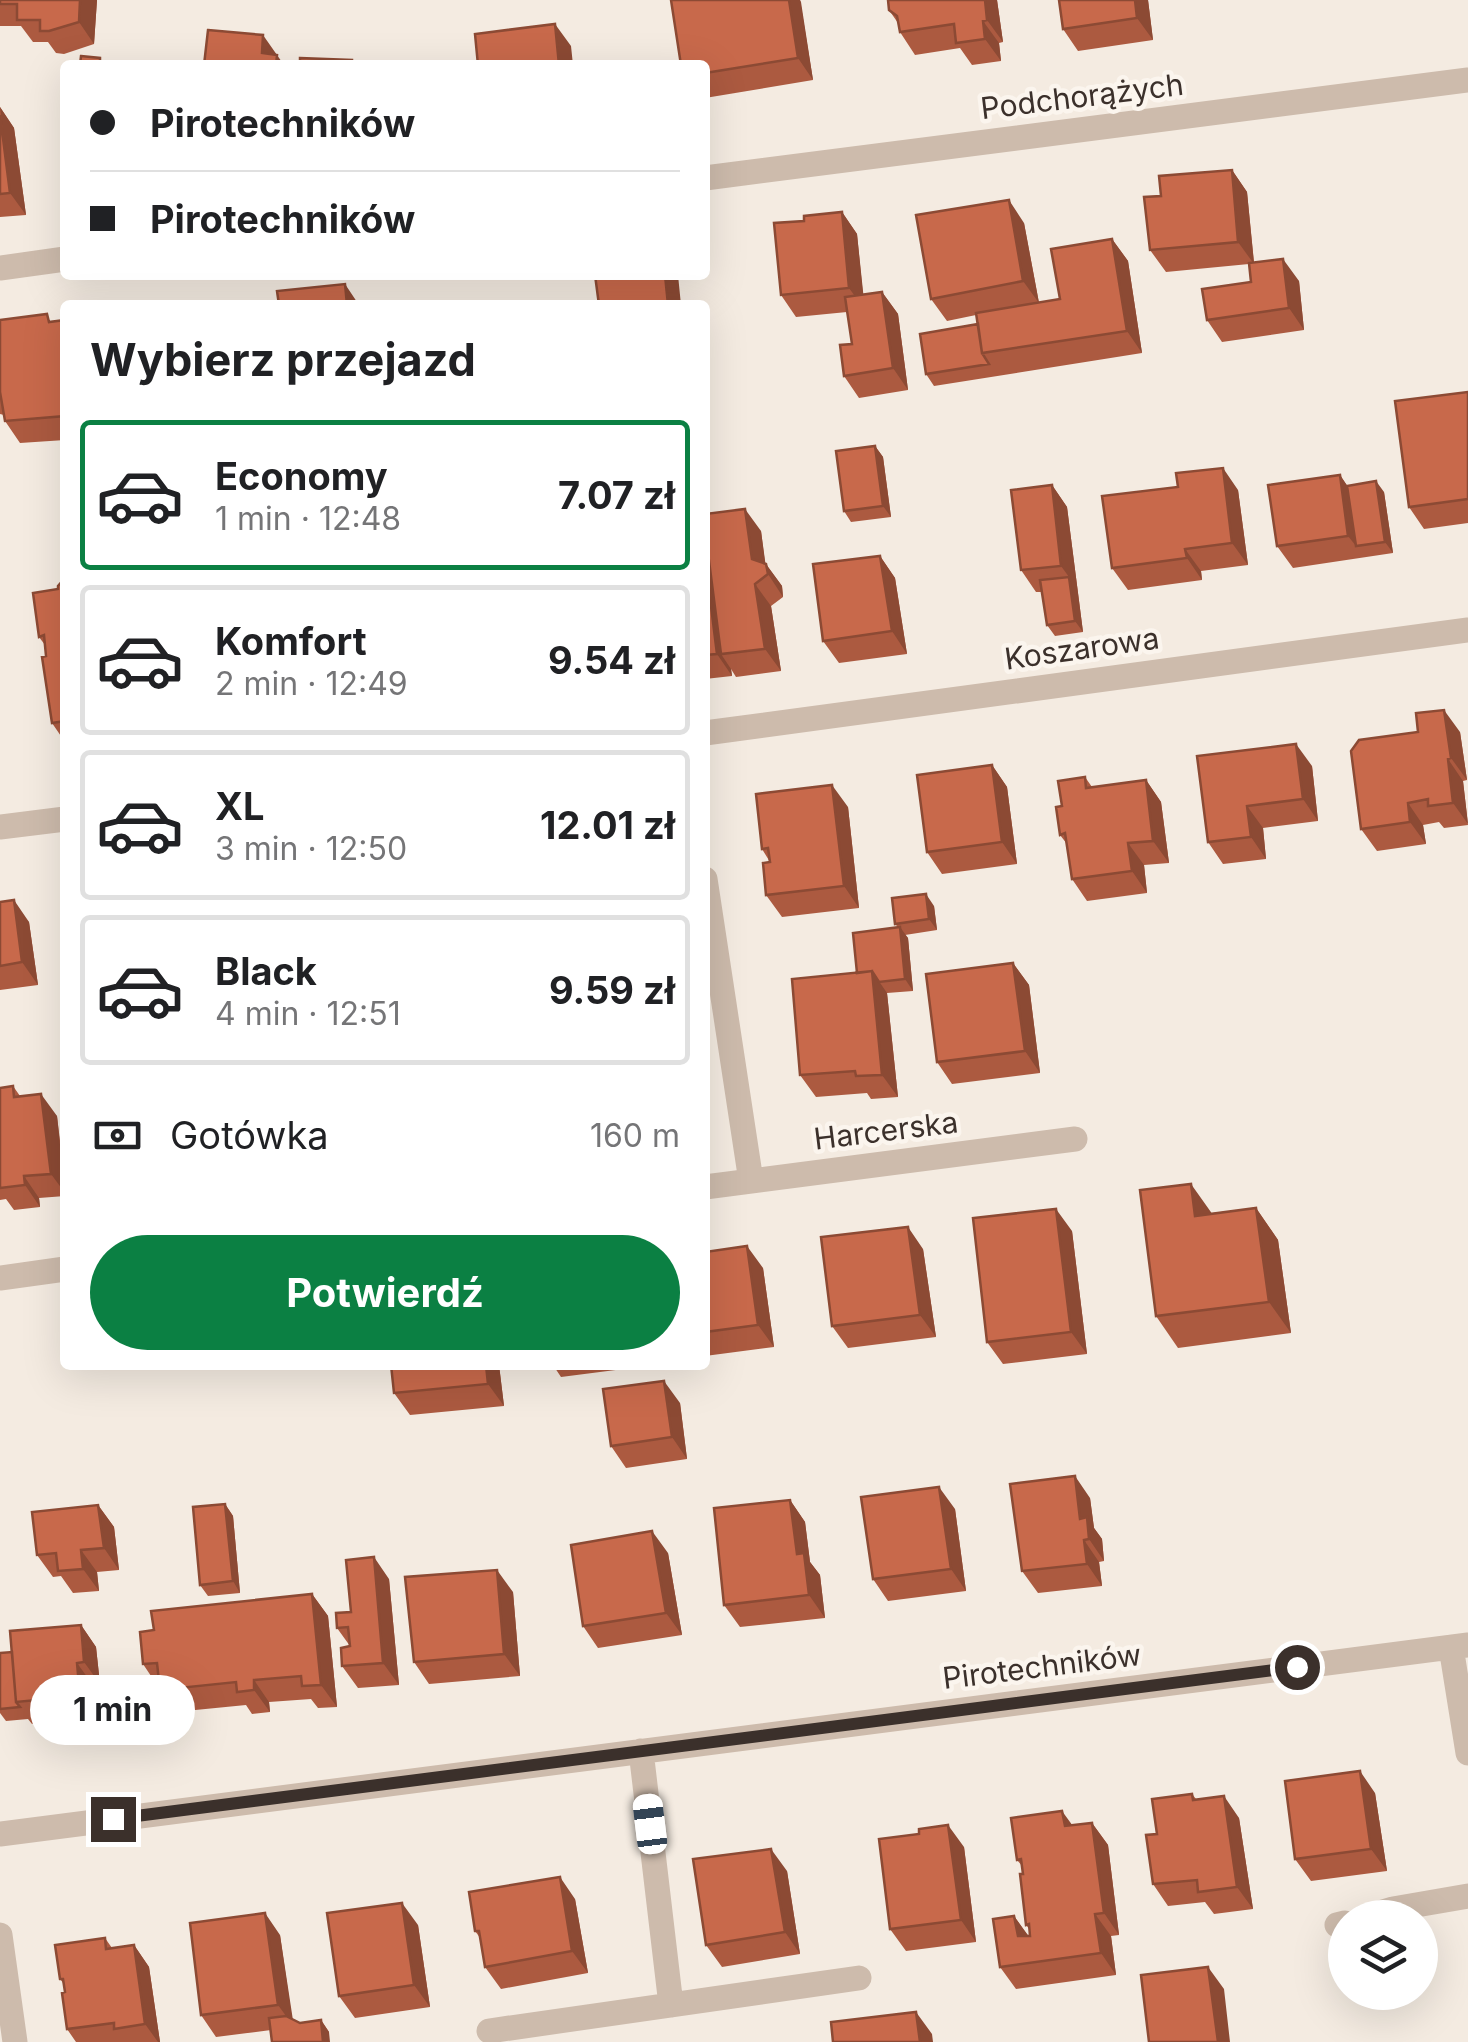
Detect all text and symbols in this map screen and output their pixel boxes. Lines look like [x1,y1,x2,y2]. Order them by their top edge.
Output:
street label: Podchorążych [978,66,1185,126]
text: Pirotechników [150,100,415,146]
text: Pirotechników [150,196,415,242]
text: Wybierz przejazd [90,332,476,387]
icon: car [95,450,185,540]
text: Economy [215,453,388,499]
text: 7.07 zł [558,472,675,518]
text: 1 min · 12:48 [215,499,401,538]
icon: car [95,615,185,705]
text: Komfort [215,618,367,664]
street label: Koszarowa [1002,619,1162,677]
text: 9.54 zł [548,637,675,683]
text: 2 min · 12:49 [215,664,408,703]
icon: car [95,780,185,870]
text: XL [215,783,265,829]
text: 12.01 zł [540,802,675,848]
text: 3 min · 12:50 [215,829,407,868]
icon: car [95,945,185,1035]
text: Black [215,948,317,994]
text: 9.59 zł [549,967,675,1013]
text: 4 min · 12:51 [215,994,401,1033]
street label: Harcerska [812,1103,960,1157]
icon: cash [90,1108,145,1163]
text: Gotówka [170,1112,329,1158]
text: 160 m [590,1116,680,1155]
button: Potwierdź [90,1235,680,1350]
street label: Pirotechników [940,1636,1143,1696]
route start [1275,1645,1320,1690]
callout: 1 min [31,1674,196,1744]
text: 1 min [73,1690,152,1729]
car [631,1792,669,1856]
route end [91,1797,136,1842]
map controls [1328,1900,1438,2010]
button: layers [1328,1900,1438,2010]

